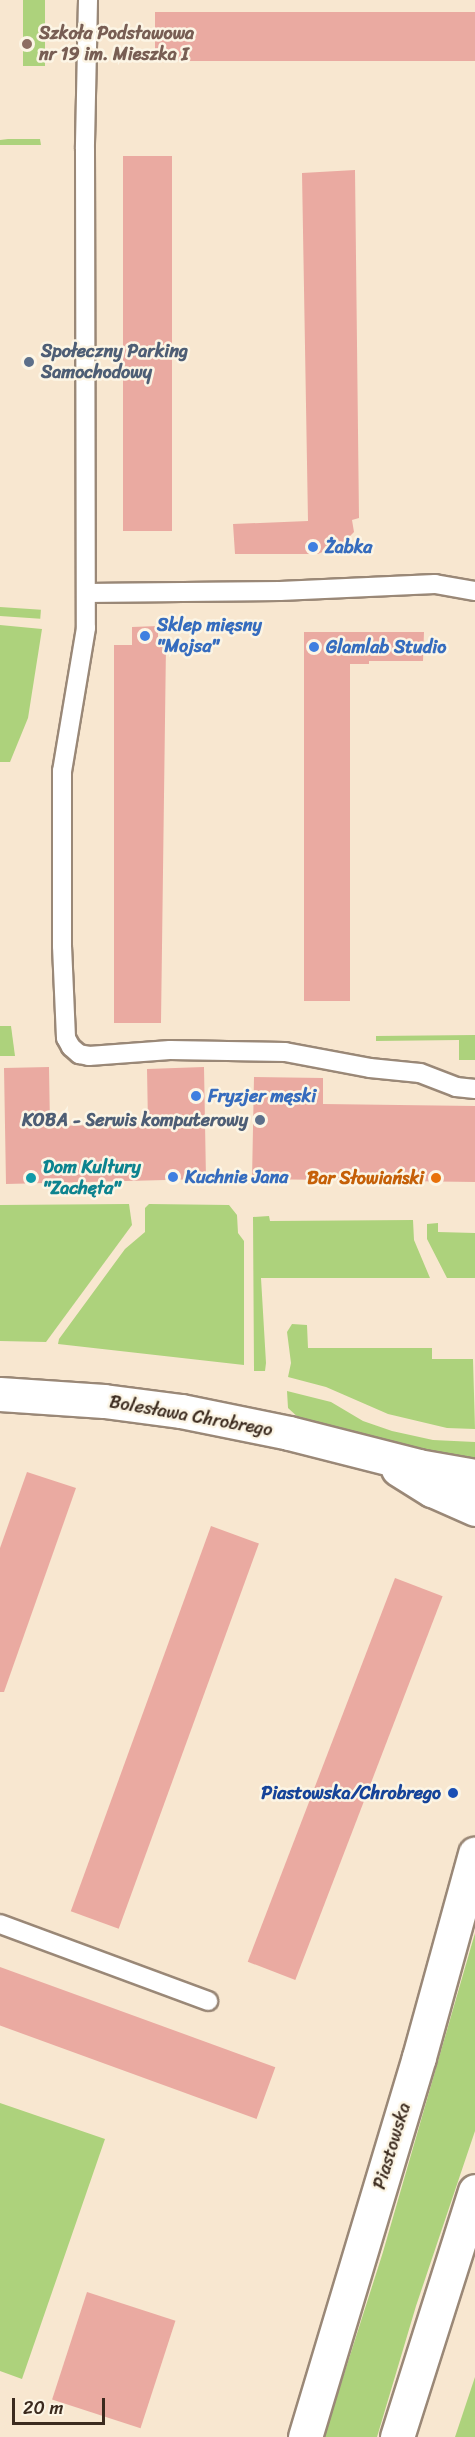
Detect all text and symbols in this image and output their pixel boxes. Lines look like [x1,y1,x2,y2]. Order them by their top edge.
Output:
place label: Szkoła Podstawowa nr 19 im. Mieszka I [39,23,194,66]
marker: Szkoła Podstawowa nr 19 im. Mieszka I [20,37,34,51]
place label: Społeczny Parking Samochodowy [41,341,188,384]
marker: Społeczny Parking Samochodowy [22,355,36,369]
place label: Żabka [325,536,372,558]
marker: Żabka [306,540,320,554]
place label: Sklep mięsny "Mojsa" [157,615,262,658]
marker: Sklep mięsny "Mojsa" [138,629,152,643]
place label: Glamlab Studio [326,636,446,658]
marker: Glamlab Studio [307,640,321,654]
place label: Fryzjer męski [208,1085,316,1107]
marker: Fryzjer męski [189,1089,203,1103]
place label: KOBA - Serwis komputerowy [21,1109,248,1131]
marker: KOBA - Serwis komputerowy [253,1113,267,1127]
place label: Dom Kultury "Zachęta" [43,1157,141,1200]
place label: Kuchnie Jana [185,1166,288,1188]
place label: Bar Słowiański [306,1167,424,1189]
marker: Kuchnie Jana [166,1170,180,1184]
marker: Dom Kultury "Zachęta" [24,1171,38,1185]
marker: Bar Słowiański [429,1171,443,1185]
street label: Bolesława Chrobrego [108,1391,274,1441]
place label: Piastowska/Chrobrego [261,1782,441,1804]
marker: Piastowska/Chrobrego [446,1786,460,1800]
street label: Piastowska [369,2100,415,2192]
scale bar [15,2386,108,2424]
text: 20 m [23,2392,63,2424]

